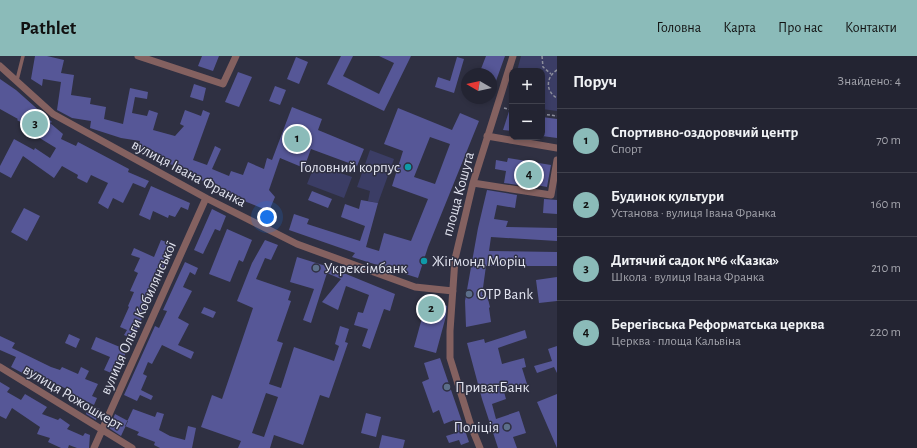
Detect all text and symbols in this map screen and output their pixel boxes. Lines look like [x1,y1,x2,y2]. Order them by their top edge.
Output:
text: Pathlet [20,19,76,38]
text: Головна [656,21,701,35]
text: Карта [723,21,756,35]
text: Про нас [778,21,823,35]
text: Контакти [845,21,897,35]
north arrow [461,68,497,104]
map controls [509,68,545,140]
button: + [509,68,545,104]
text: Поруч [573,73,617,90]
text: Знайдено: 4 [838,75,901,88]
button: − [509,104,545,140]
pin: 3 [22,109,48,139]
pin: 1 [284,124,310,154]
text: Спортивно-оздоровчий центр [611,125,798,140]
text: 1 [584,134,588,147]
text: 70 m [876,134,901,147]
street label: вулиця Івана Франка [129,137,249,210]
text: Спорт [611,143,642,156]
street label: площа Кошута [440,150,477,238]
place label: Головний корпус [300,160,400,175]
pin: 4 [516,160,542,190]
marker: Головний корпус [403,162,413,172]
text: Будинок культури [611,189,724,204]
text: 2 [583,198,589,211]
text: 160 m [871,198,901,211]
your location [257,207,277,227]
text: Установа · вулиця Івана Франка [611,207,776,220]
street label: вулиця Ольги Кобилянської [98,239,179,397]
text: Дитячий садок №6 «Казка» [611,253,779,268]
place label: Жіґмонд Моріц [432,254,526,269]
marker: Жіґмонд Моріц [419,256,429,266]
place label: Укрексімбанк [324,261,407,276]
text: 3 [583,262,589,275]
text: 210 m [871,262,901,275]
marker: Укрексімбанк [311,263,321,273]
text: Школа · вулиця Івана Франка [611,271,764,284]
place label: OTP Bank [477,287,533,302]
marker: OTP Bank [464,289,474,299]
pin: 2 [418,294,444,324]
text: Берегівська Реформатська церква [611,317,825,332]
text: 4 [583,326,589,339]
text: 220 m [870,326,901,339]
text: Церква · площа Кальвіна [611,335,741,348]
street label: вулиця Рожошкерт [20,362,126,433]
place label: ПриватБанк [455,380,529,395]
marker: ПриватБанк [442,382,452,392]
place label: Поліція [453,420,499,435]
marker: Поліція [502,422,512,432]

